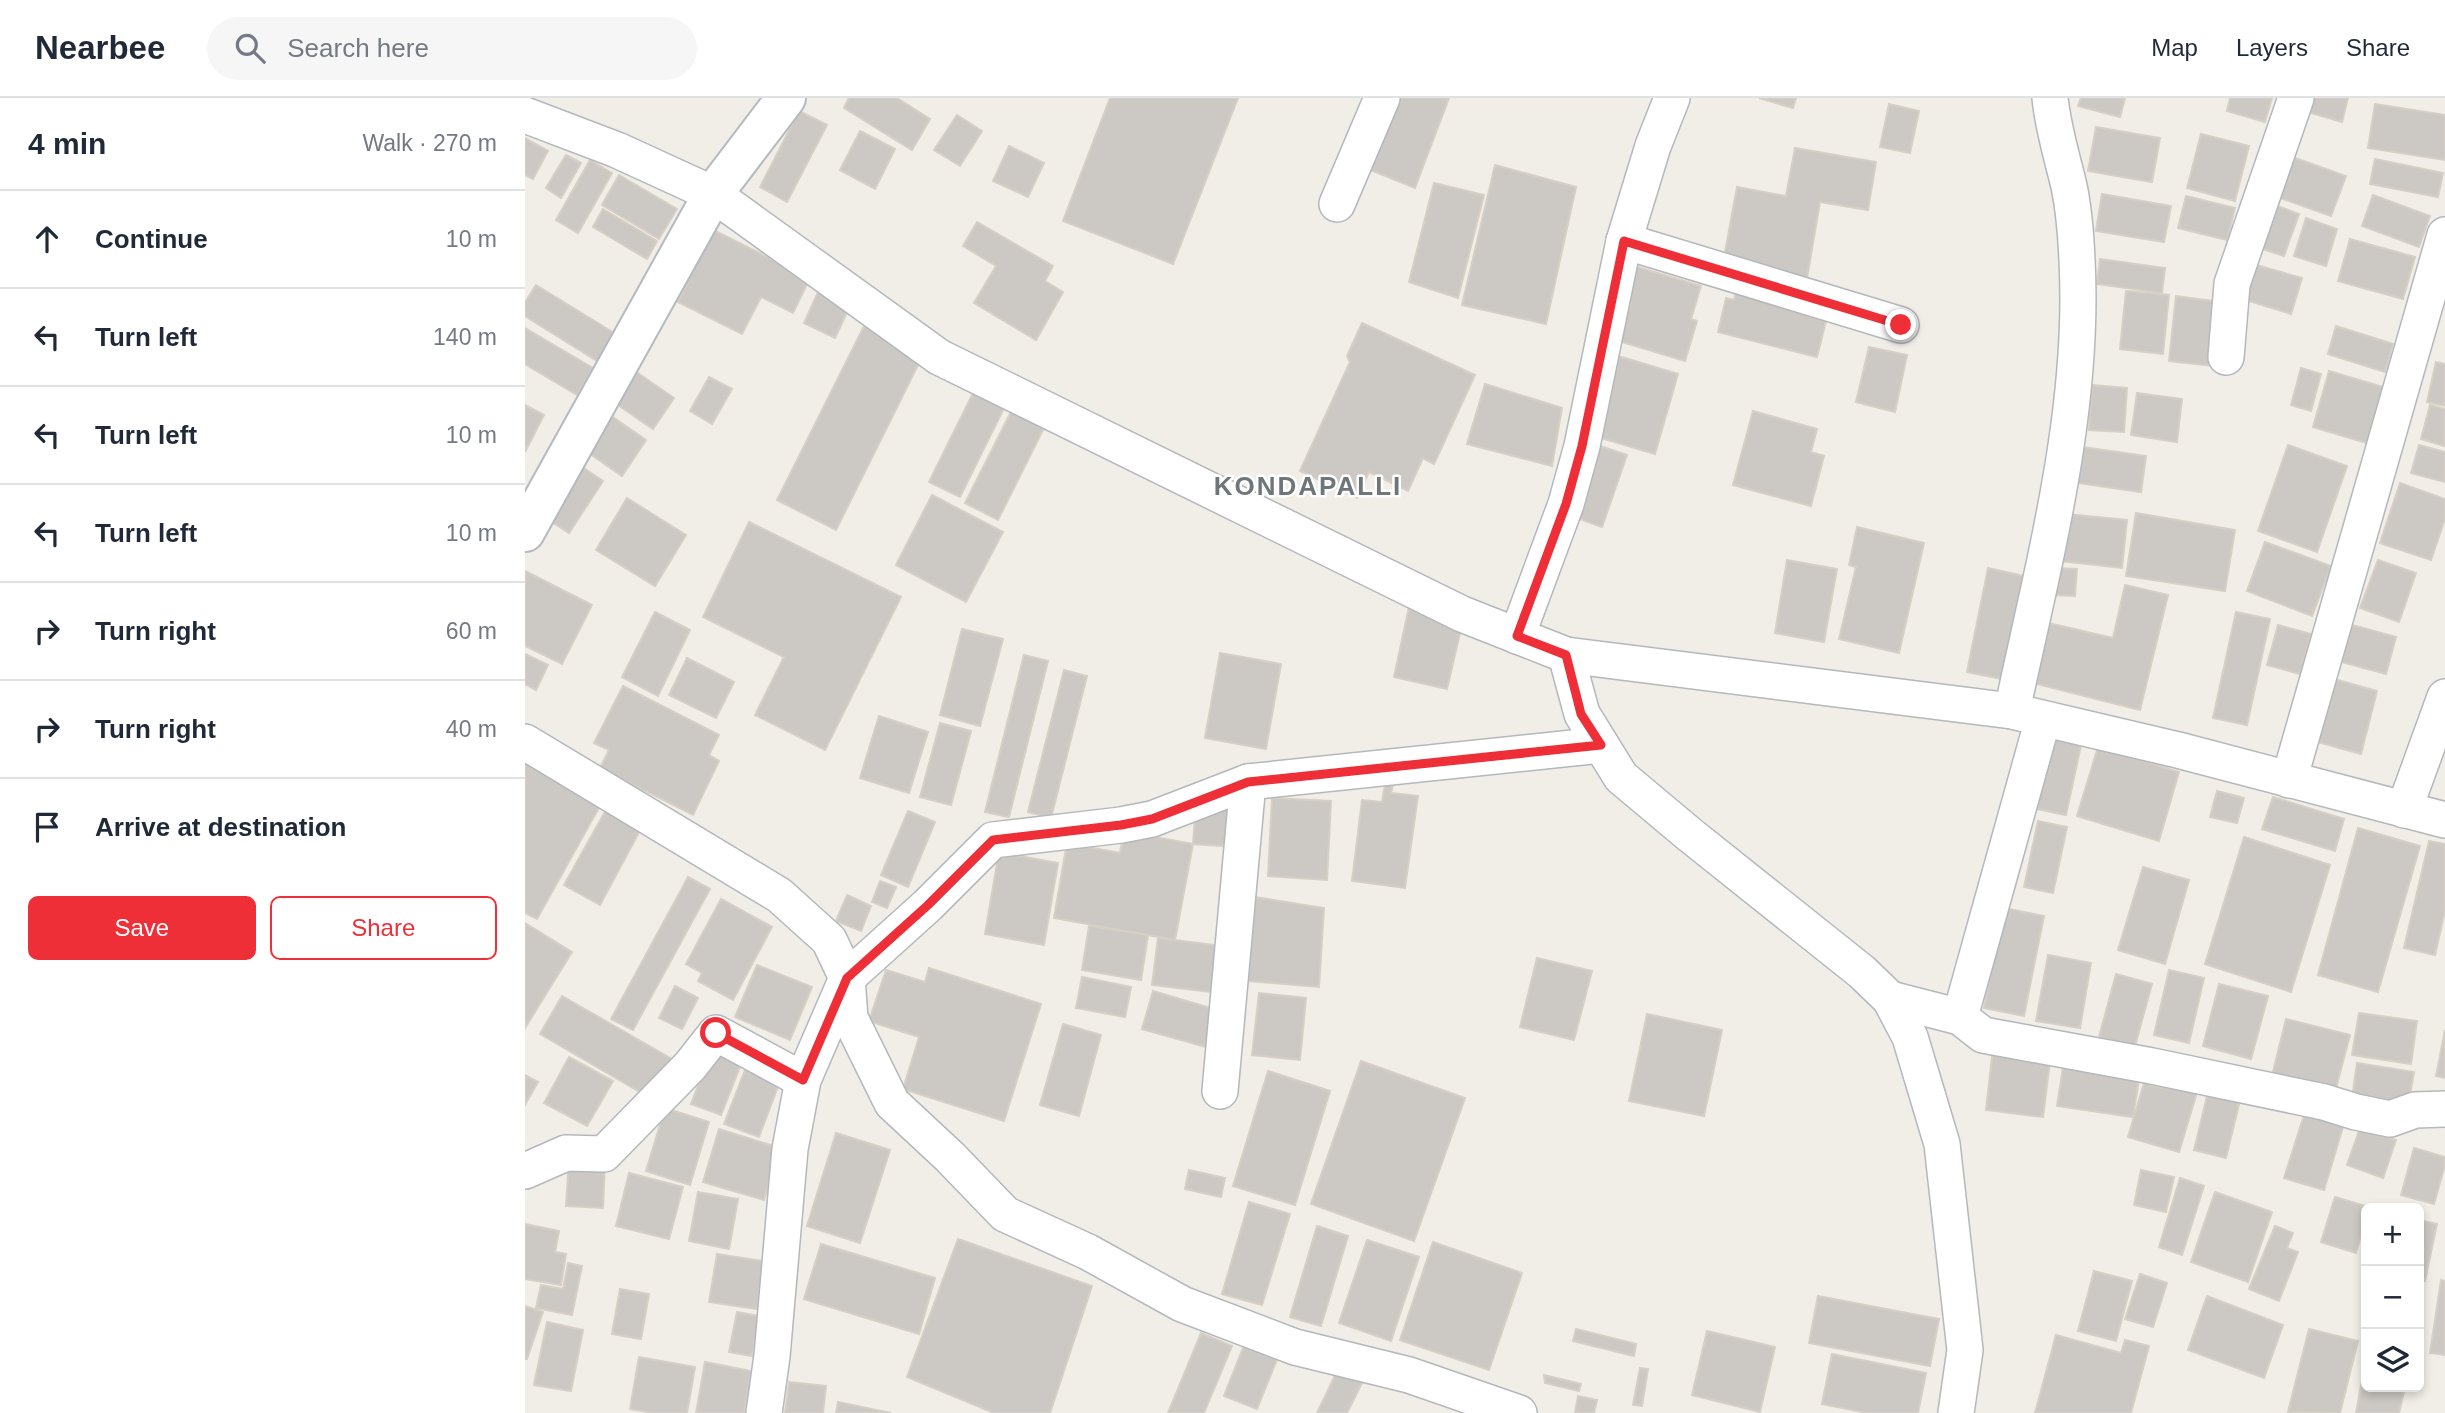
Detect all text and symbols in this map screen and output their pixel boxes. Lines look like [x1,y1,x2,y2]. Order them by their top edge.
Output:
search box [207,17,697,80]
text: Nearbee [35,29,165,66]
icon: search [231,29,269,67]
text: Search here [287,33,429,63]
text: Map [2151,34,2198,61]
text: Layers [2236,34,2308,61]
text: Share [2346,34,2410,61]
text: 4 min [28,127,106,160]
text: Walk · 270 m [362,130,497,156]
icon: ahead [28,220,66,258]
text: Continue [95,224,208,254]
text: 10 m [446,226,497,252]
route end [1885,309,1916,340]
icon: left [28,318,66,356]
text: Turn left [95,322,197,352]
text: 140 m [433,324,497,350]
icon: left [28,416,66,454]
text: Turn left [95,420,197,450]
text: 10 m [446,422,497,448]
district label: KONDAPALLI [1214,471,1402,501]
icon: left [28,514,66,552]
text: Turn left [95,518,197,548]
text: 10 m [446,520,497,546]
icon: right [28,612,66,650]
text: Turn right [95,616,216,646]
text: 60 m [446,618,497,644]
icon: right [28,710,66,748]
text: Turn right [95,714,216,744]
text: 40 m [446,716,497,742]
icon: arrive [28,808,66,846]
text: Arrive at destination [95,812,346,842]
button: Save [28,896,256,960]
button: Share [270,896,497,960]
route start [700,1017,731,1048]
map controls [2361,1203,2424,1392]
button: + [2361,1203,2424,1266]
button: − [2361,1266,2424,1329]
button: layers [2361,1329,2424,1392]

